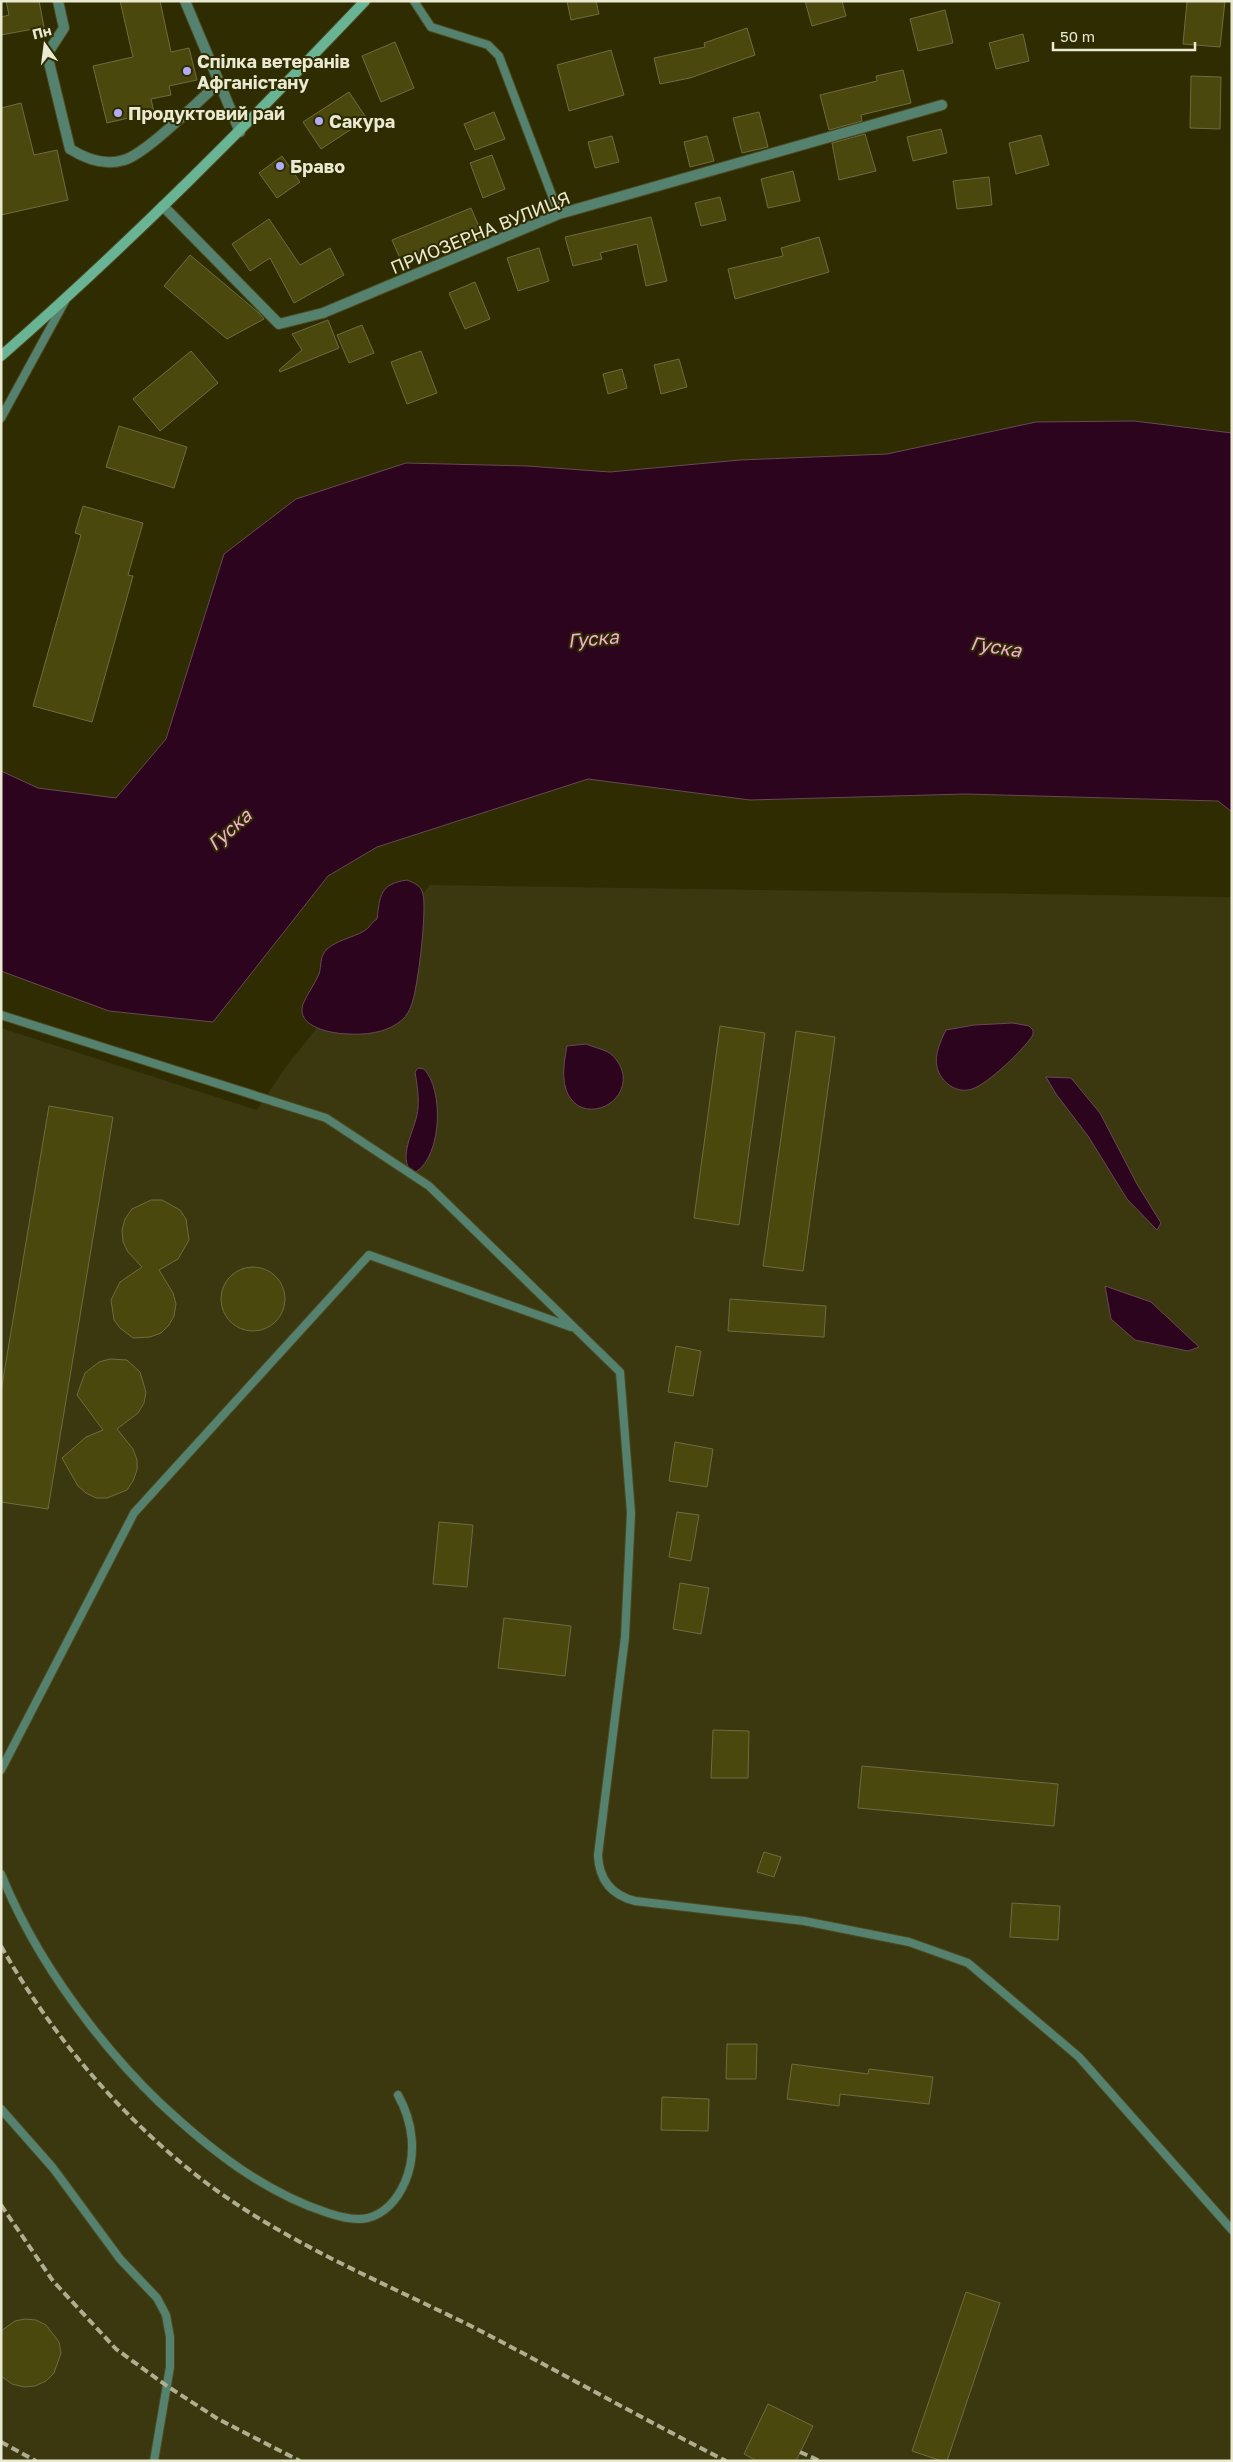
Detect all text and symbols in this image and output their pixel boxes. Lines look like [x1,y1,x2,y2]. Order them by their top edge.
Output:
north arrow [20,20,70,70]
scale bar [1053,20,1196,52]
text: Пн [30,21,53,42]
text: 50 m [1060,27,1095,45]
place label: Спілка ветеранів Афганістану [197,50,350,93]
marker: Спілка ветеранів Афганістану [181,65,193,77]
place label: Продуктовий рай [128,102,285,124]
marker: Продуктовий рай [112,107,124,119]
place label: Сакура [329,110,395,132]
marker: Сакура [313,115,325,127]
place label: Браво [290,155,345,177]
marker: Браво [274,160,286,172]
street label: ПРИОЗЕРНА ВУЛИЦЯ [387,186,573,278]
water label: Гуска [566,624,621,652]
water label: Гуска [969,631,1024,662]
water label: Гуска [202,802,257,855]

